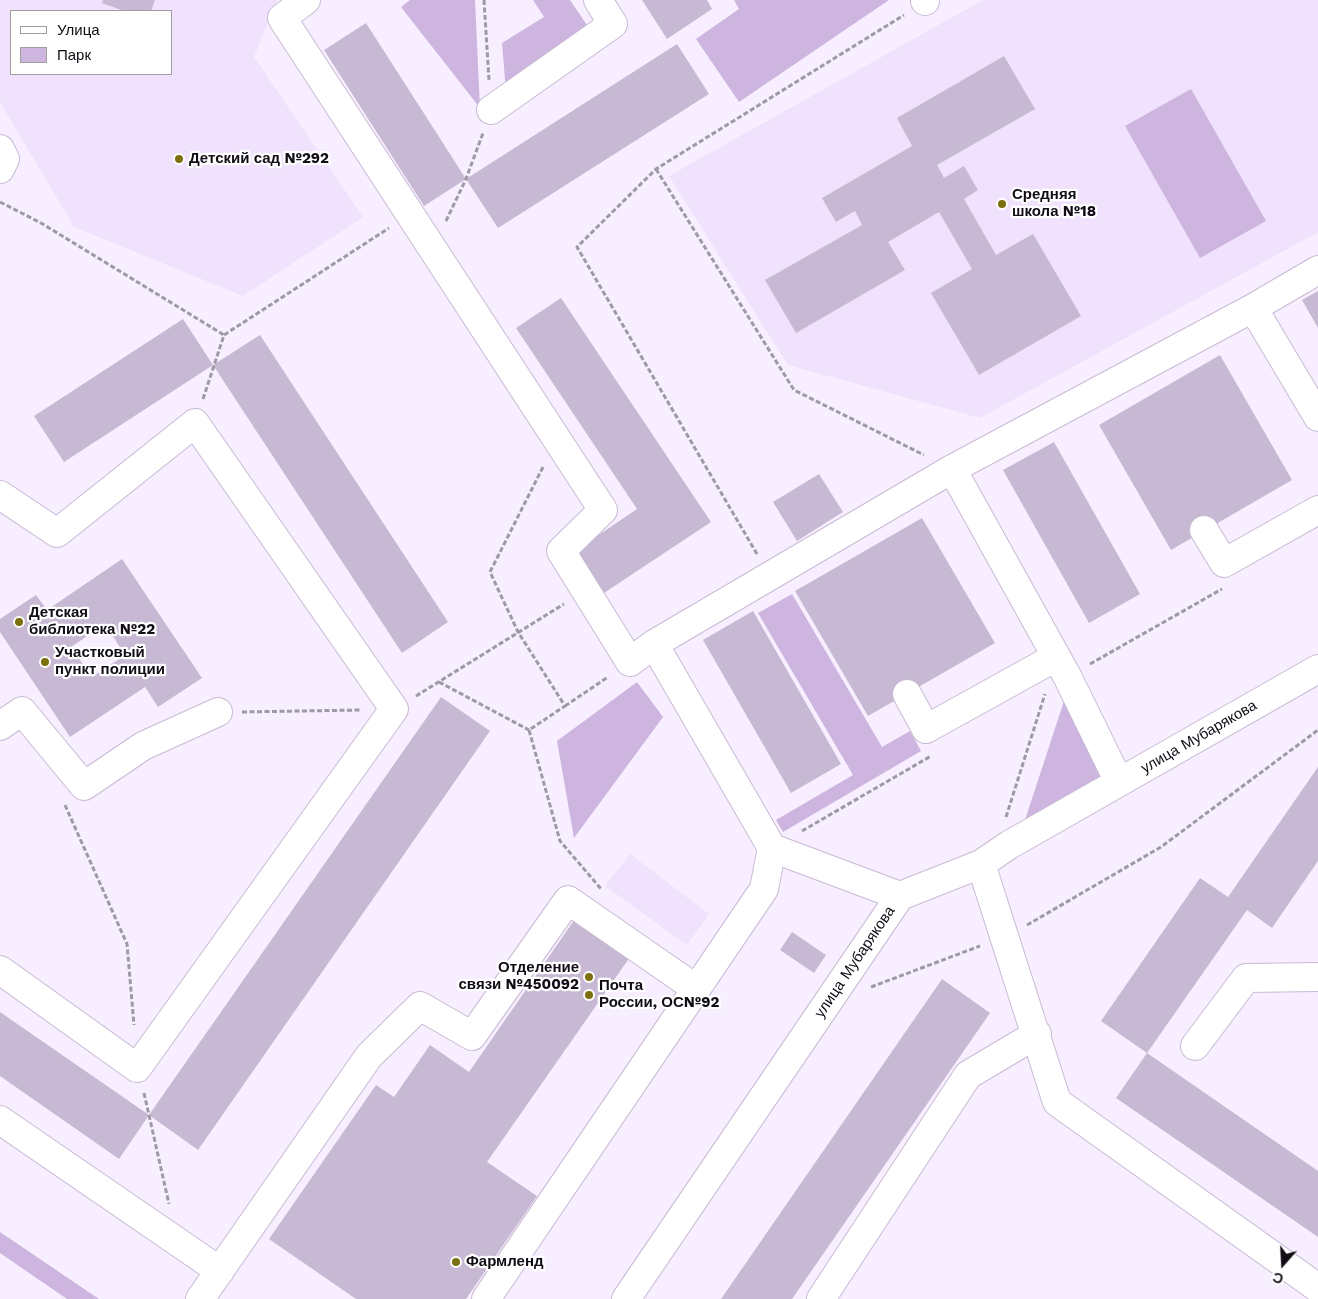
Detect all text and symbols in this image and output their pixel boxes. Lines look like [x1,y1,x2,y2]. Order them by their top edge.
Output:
legend [10,10,172,75]
text: Улица [57,21,100,39]
text: Парк [57,46,91,64]
place label: Детский сад №292 [189,150,329,168]
marker: Детский сад №292 [173,153,185,165]
place label: Средняя школа №18 [1012,186,1096,221]
marker: Средняя школа №18 [996,198,1008,210]
place label: Детская библиотека №22 [29,604,155,639]
marker: Детская библиотека №22 [13,616,25,628]
place label: Участковый пункт полиции [55,644,165,679]
marker: Участковый пункт полиции [39,656,51,668]
street label: улица Мубарякова [1138,697,1260,777]
street label: улица Мубарякова [811,903,899,1021]
place label: Отделение связи №450092 [459,959,579,994]
marker: Отделение связи №450092 [583,971,595,983]
place label: Почта России, ОС№92 [599,977,720,1012]
marker: Почта России, ОС№92 [583,989,595,1001]
north arrow [1258,1239,1308,1289]
place label: Фармленд [466,1253,543,1271]
marker: Фармленд [450,1256,462,1268]
text: С [1271,1269,1286,1287]

